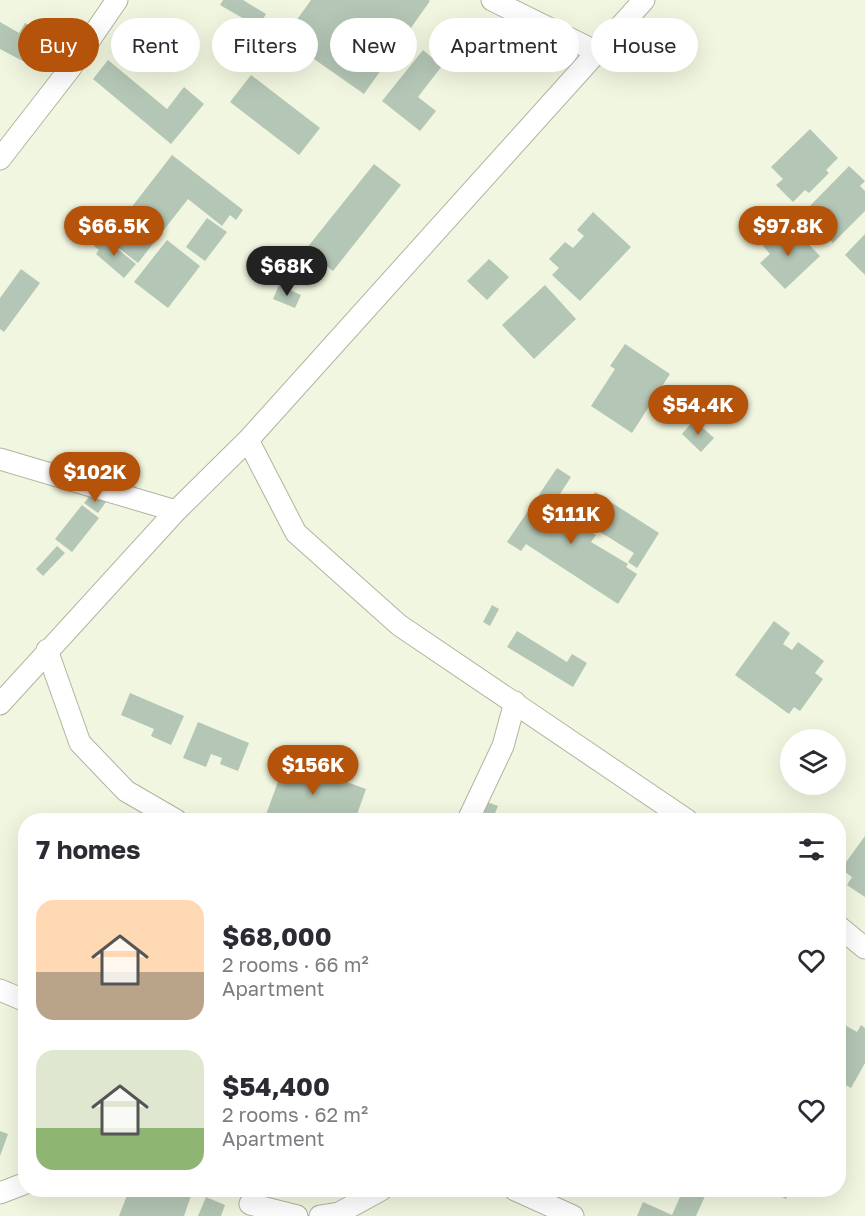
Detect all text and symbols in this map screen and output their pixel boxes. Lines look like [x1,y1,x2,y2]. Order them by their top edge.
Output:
chip: Buy [18,18,99,72]
chip: Rent [111,18,200,72]
chip: Filters [212,18,318,72]
chip: New [330,18,417,72]
chip: Apartment [429,18,579,72]
chip: House [591,18,698,72]
pin: $66.5K [65,206,163,257]
pin: $97.8K [739,206,837,257]
text: $66.5K [78,213,150,237]
text: $97.8K [753,213,823,237]
pin: $68K [251,246,323,297]
text: $68K [260,253,314,277]
pin: $54.4K [649,385,747,436]
text: $54.4K [662,392,734,416]
pin: $102K [53,452,137,503]
text: $102K [63,459,127,483]
pin: $111K [529,494,613,545]
text: $111K [542,501,600,525]
map controls [780,729,846,795]
button: layers [780,729,846,795]
pin: $156K [271,745,355,796]
text: $156K [281,752,345,776]
icon: filters [795,833,828,866]
text: 7 homes [36,834,141,865]
text: $68,000 [222,921,332,952]
icon: home [84,924,156,996]
icon: heart [795,944,828,977]
text: 2 rooms · 66 m² [222,952,369,976]
text: Apartment [222,976,325,1000]
text: $54,400 [222,1071,330,1102]
icon: home [84,1074,156,1146]
icon: heart [795,1094,828,1127]
text: 2 rooms · 62 m² [222,1102,368,1126]
text: Apartment [222,1126,325,1150]

